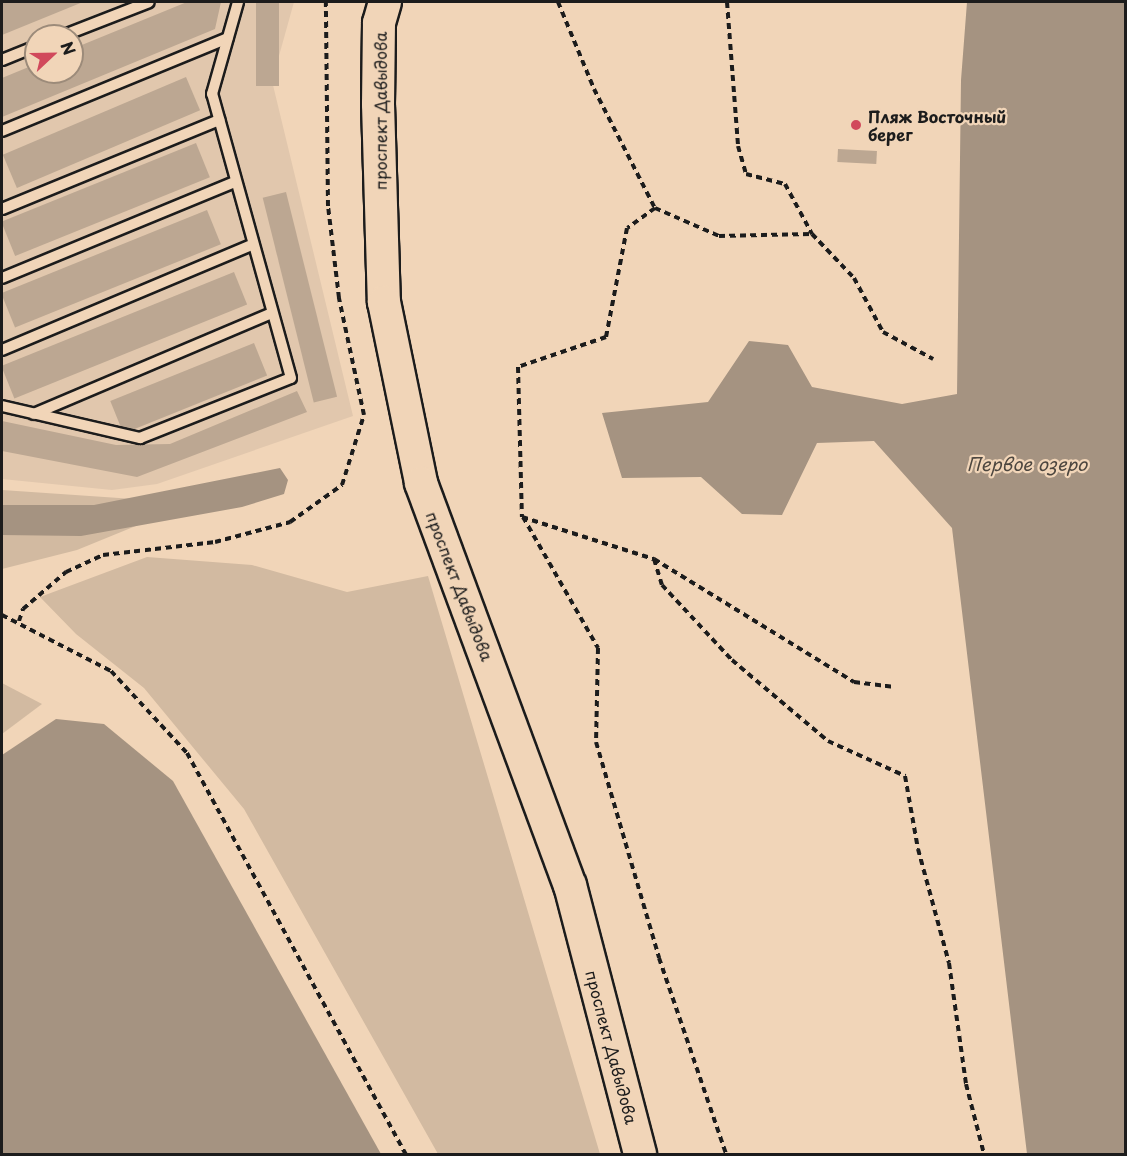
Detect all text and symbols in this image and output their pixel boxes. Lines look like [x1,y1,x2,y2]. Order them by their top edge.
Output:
north arrow [24,24,84,84]
street label: проспект Давыдова [370,31,390,191]
text: N [55,38,82,58]
place label: Пляж Восточный берег [868,106,1009,144]
marker: Пляж Восточный берег [849,118,863,132]
water label: Первое озеро [967,453,1087,475]
street label: проспект Давыдова [423,508,497,664]
street label: проспект Давыдова [582,968,642,1126]

